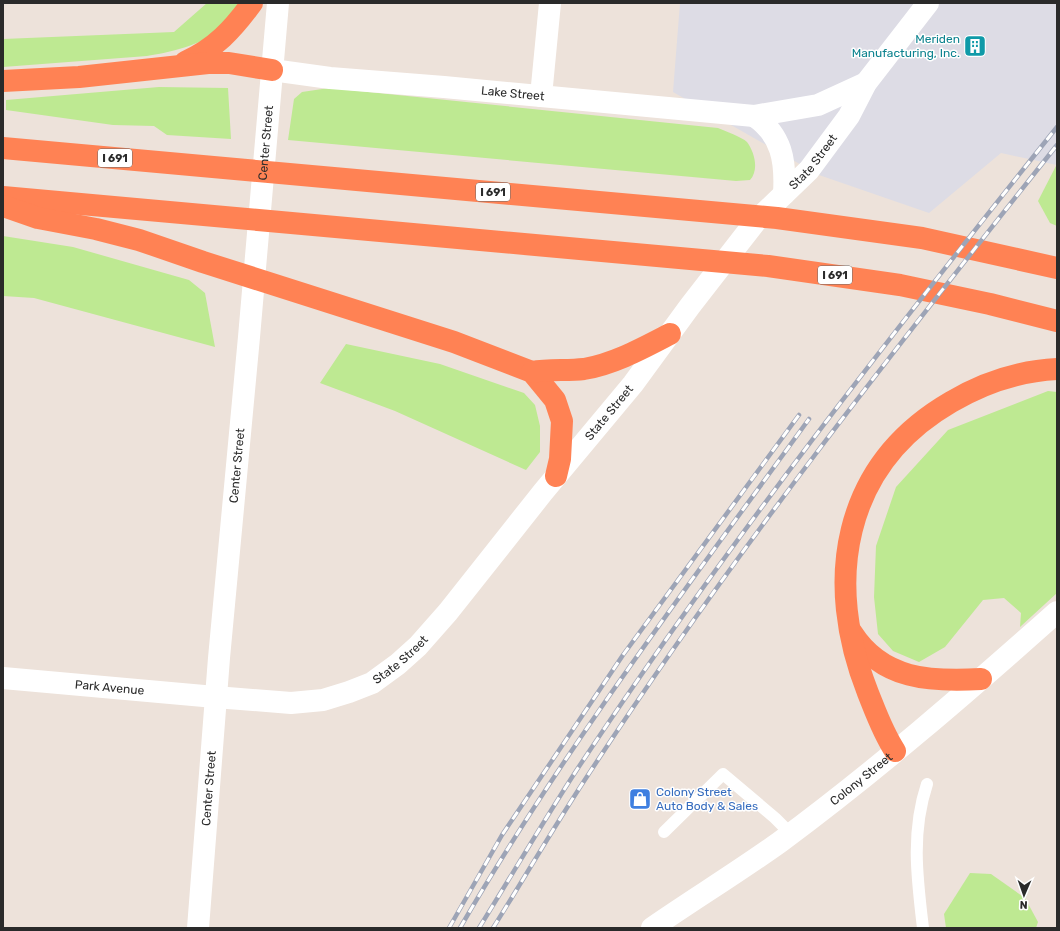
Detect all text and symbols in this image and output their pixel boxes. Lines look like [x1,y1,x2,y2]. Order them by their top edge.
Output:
place label: Meriden Manufacturing, Inc. [852,32,960,60]
building icon: Meriden Manufacturing, Inc. [962,33,988,59]
street label: Lake Street [480,83,545,103]
street label: Center Street [256,105,276,181]
street label: State Street [786,131,840,192]
road number: I 691 [98,149,132,167]
road number: I 691 [476,183,510,201]
road number: I 691 [818,266,852,284]
street label: State Street [582,382,636,443]
street label: Center Street [227,427,247,504]
street label: State Street [370,632,431,687]
street label: Park Avenue [74,677,145,698]
street label: Center Street [199,750,219,827]
street label: Colony Street [827,750,895,808]
place label: Colony Street Auto Body & Sales [656,785,758,813]
shop icon: Colony Street Auto Body & Sales [627,786,653,812]
north arrow [1004,875,1044,915]
text: N [1019,898,1028,911]

